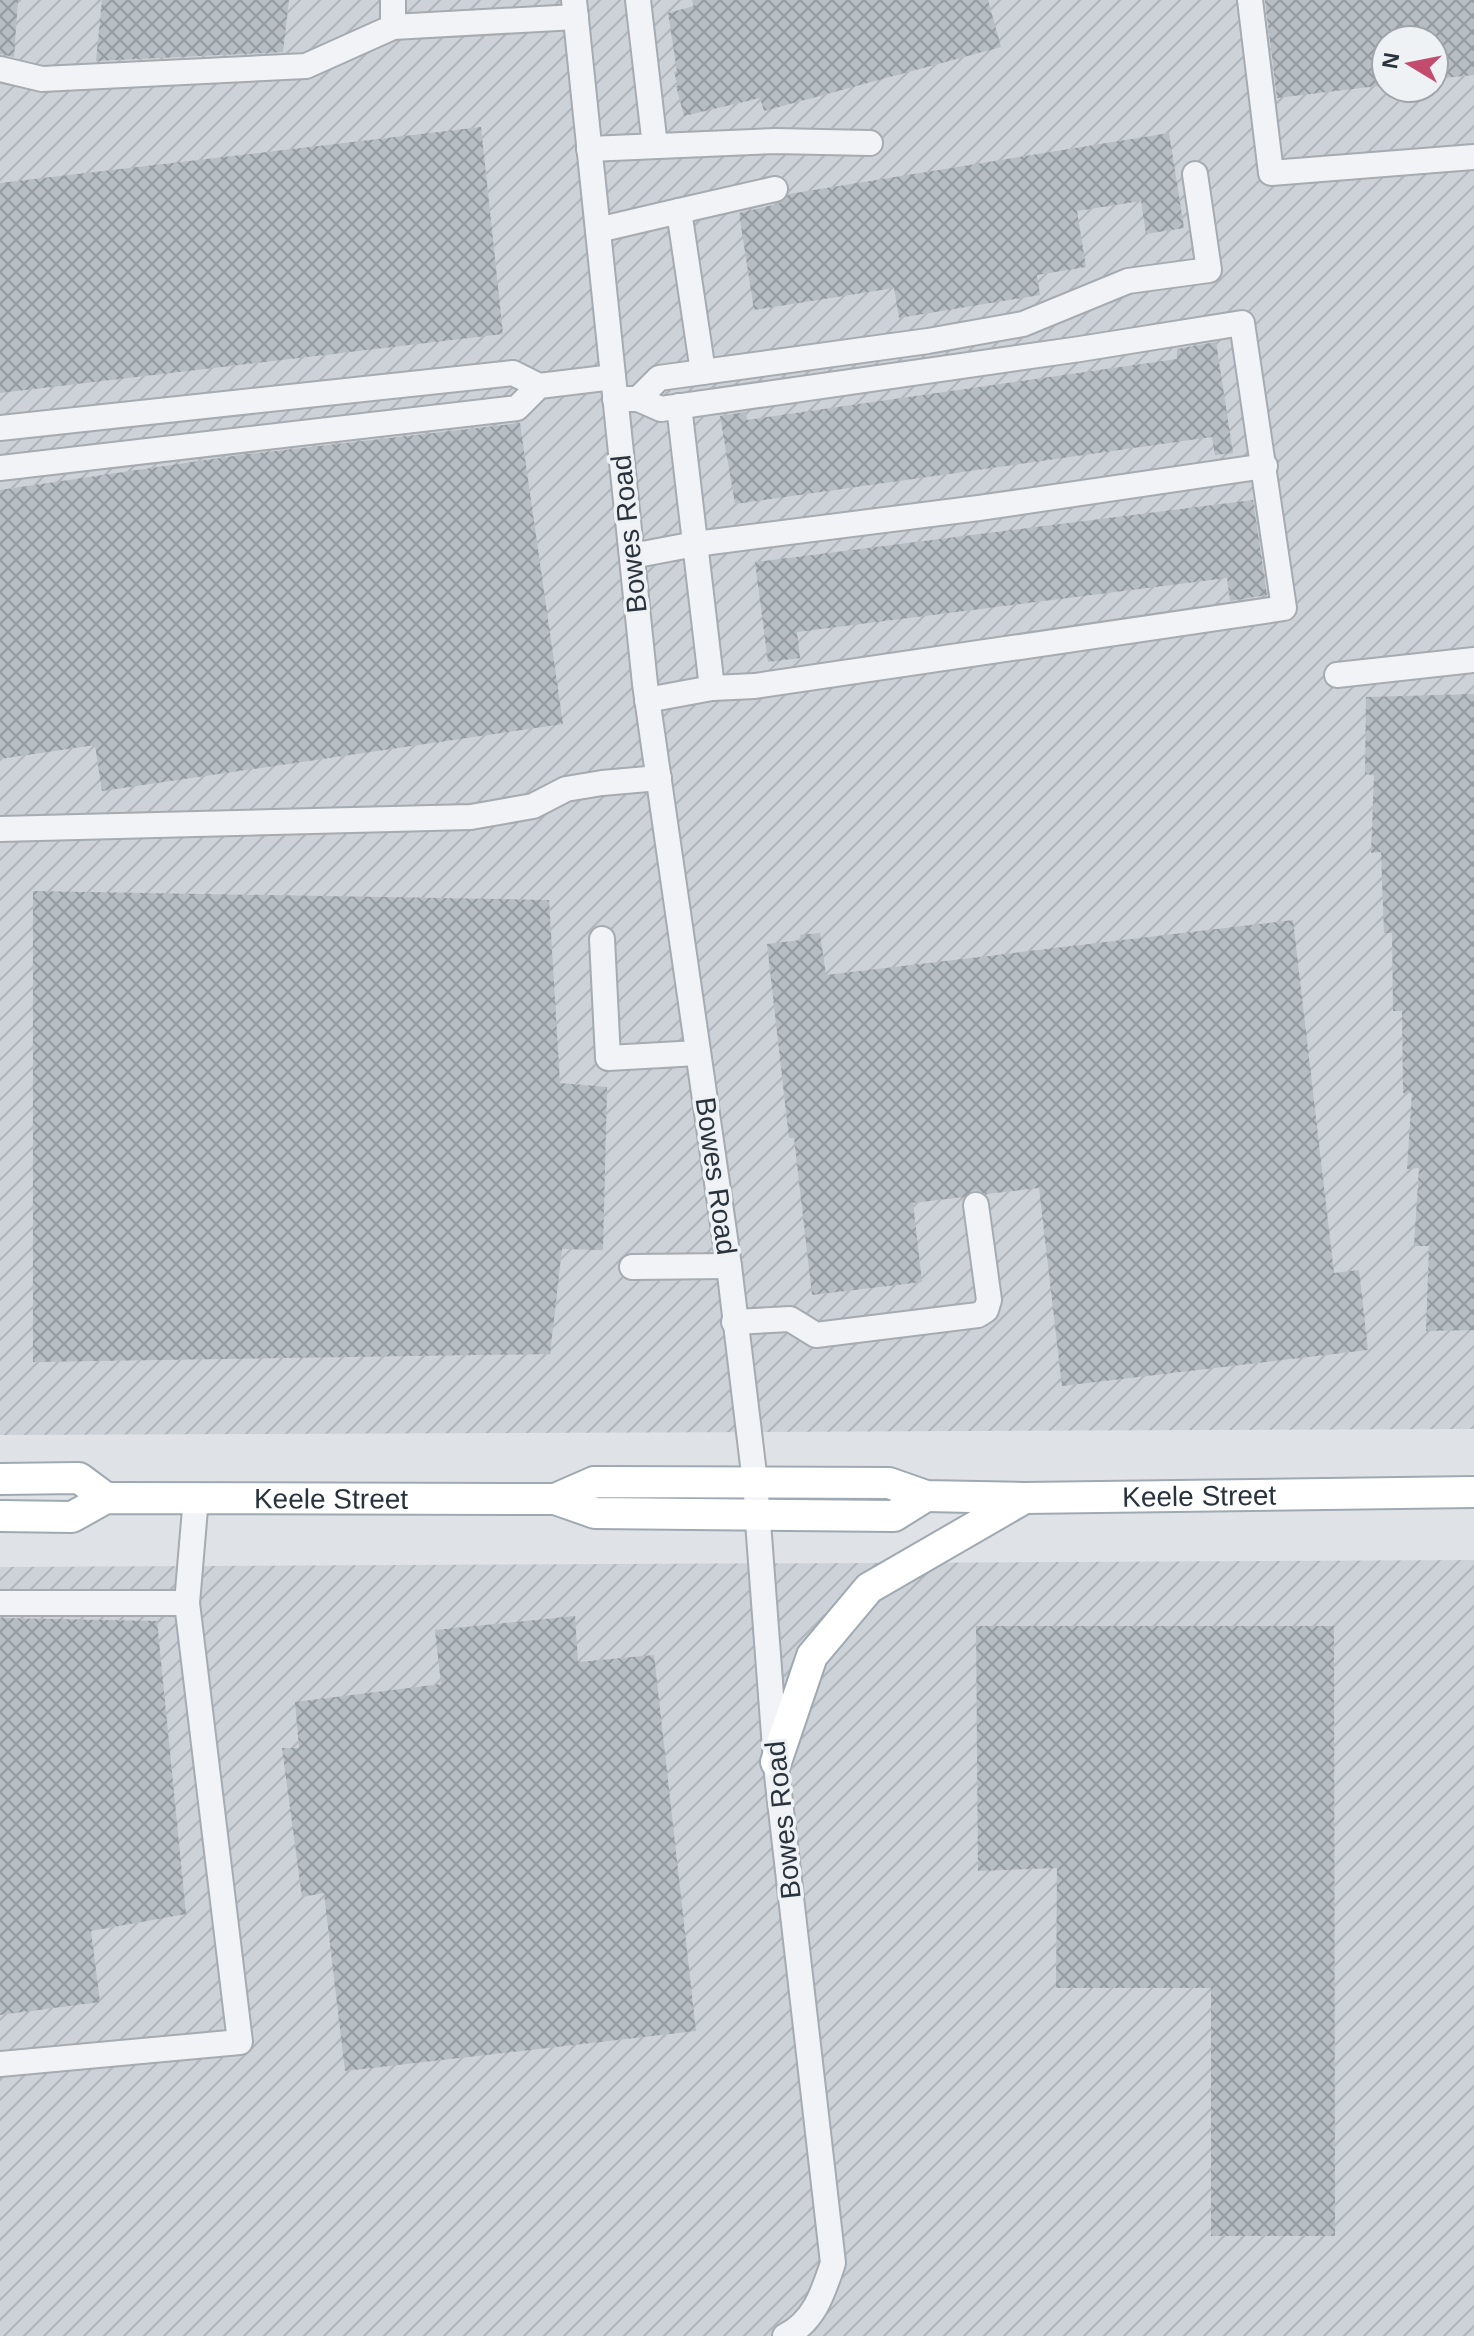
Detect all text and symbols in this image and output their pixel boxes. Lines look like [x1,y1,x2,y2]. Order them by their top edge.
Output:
north arrow [1370,24,1450,104]
text: N [1377,51,1404,71]
street label: Bowes Road [605,453,653,615]
street label: Bowes Road [690,1095,742,1257]
street label: Keele Street [1122,1479,1277,1512]
street label: Keele Street [254,1483,408,1514]
street label: Bowes Road [759,1739,807,1901]

